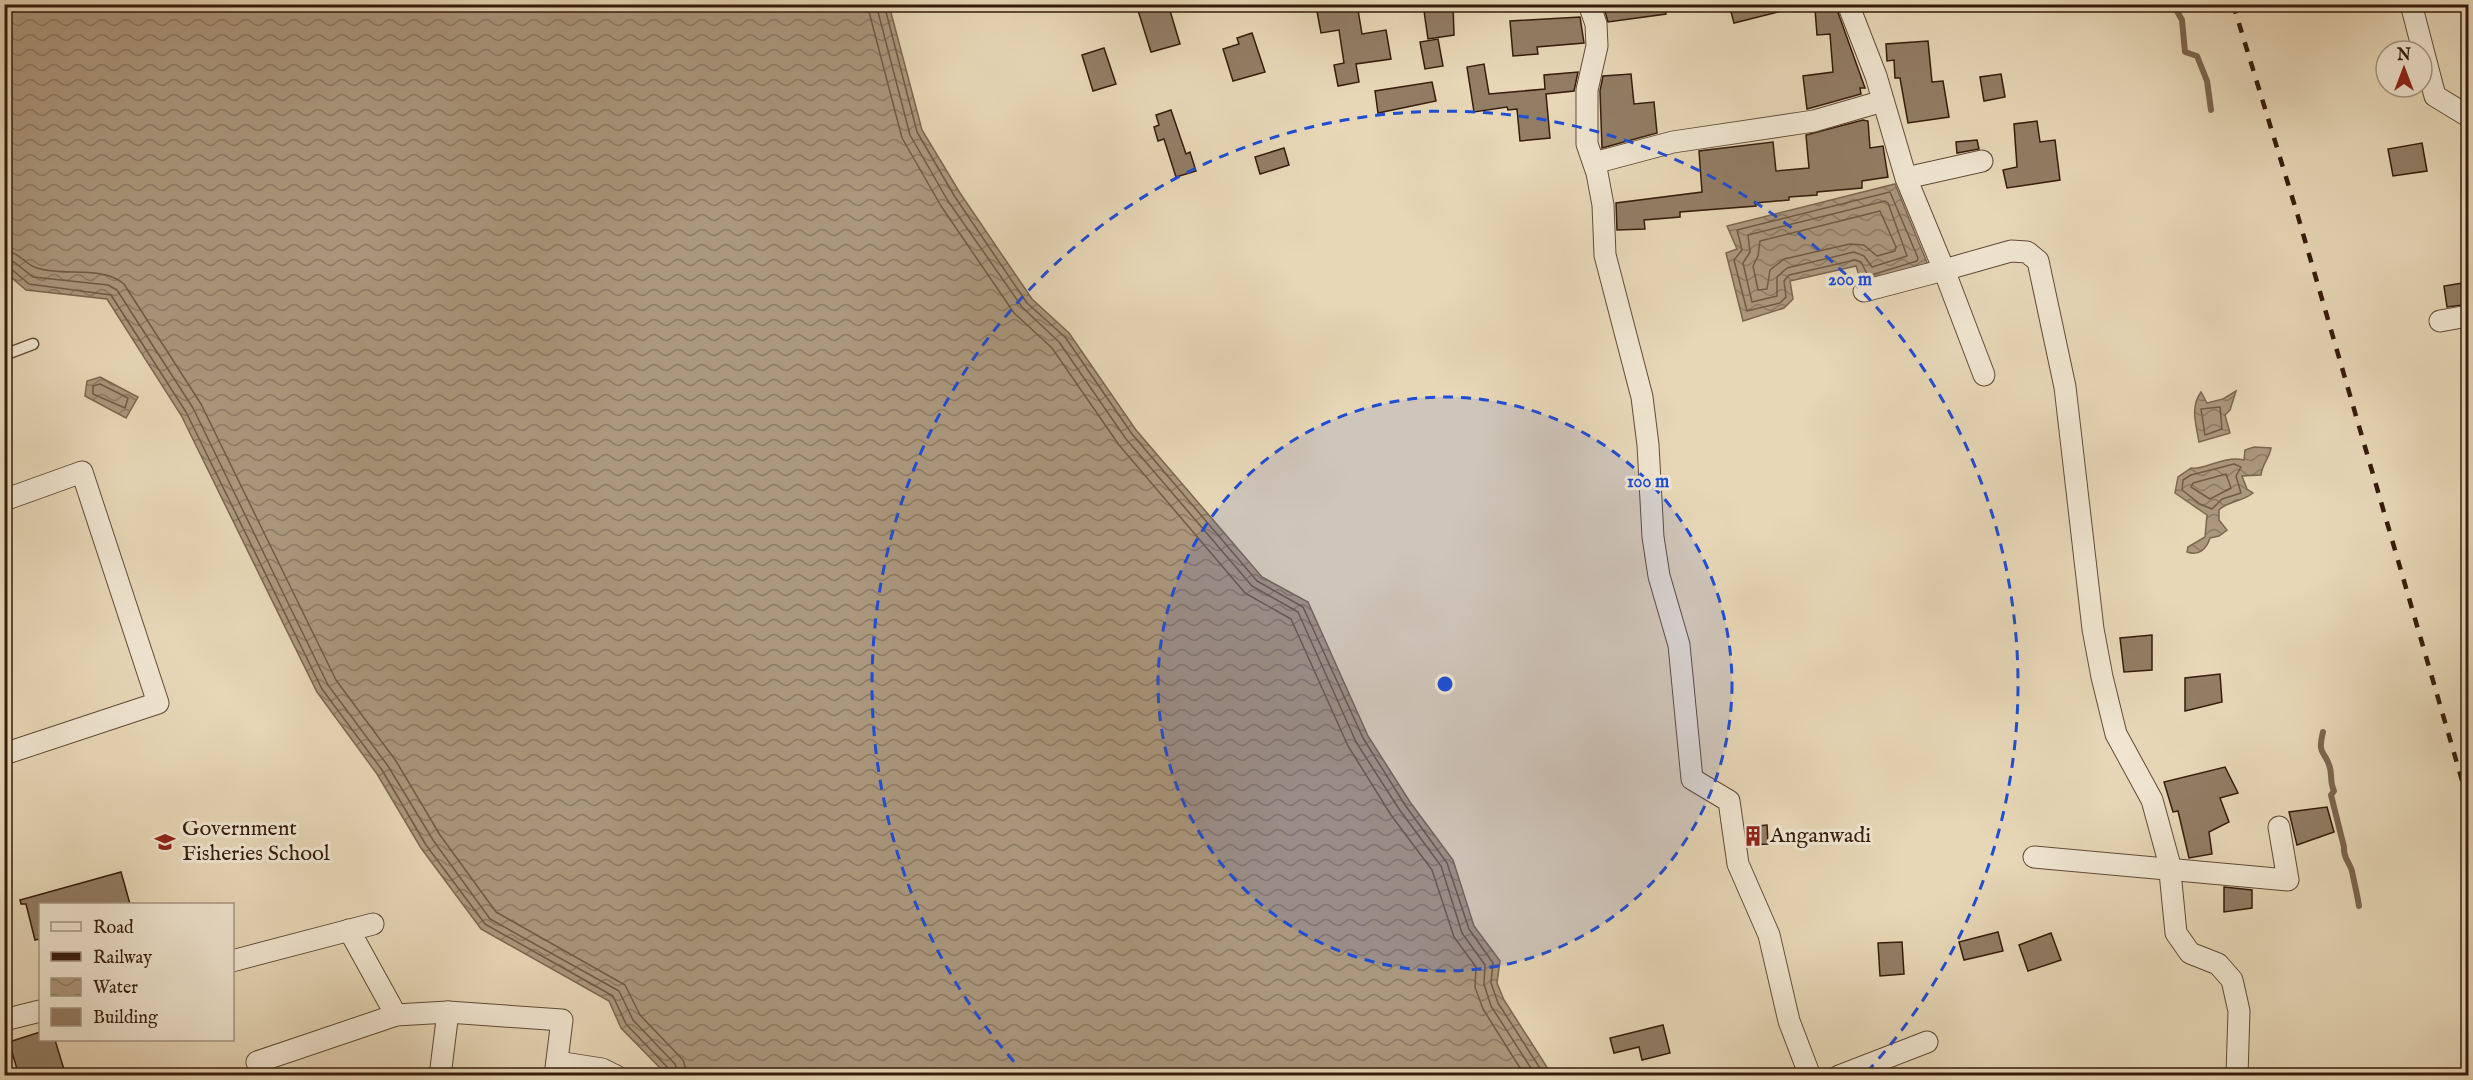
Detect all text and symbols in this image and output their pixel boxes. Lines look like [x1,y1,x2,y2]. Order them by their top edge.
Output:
north arrow [2374,39,2434,99]
text: N [2396,46,2411,66]
text: 200 m [1828,269,1872,292]
text: 100 m [1627,471,1669,494]
centre of rings [1435,674,1455,694]
place label: Government Fisheries School [182,815,330,868]
place label: Anganwadi [1769,822,1871,850]
building icon: Anganwadi [1741,824,1765,848]
school or university icon: Government Fisheries School [153,830,177,854]
legend [39,903,234,1041]
text: Road [93,917,134,940]
text: Railway [93,947,152,970]
text: Water [93,977,138,1000]
text: Building [93,1007,158,1030]

